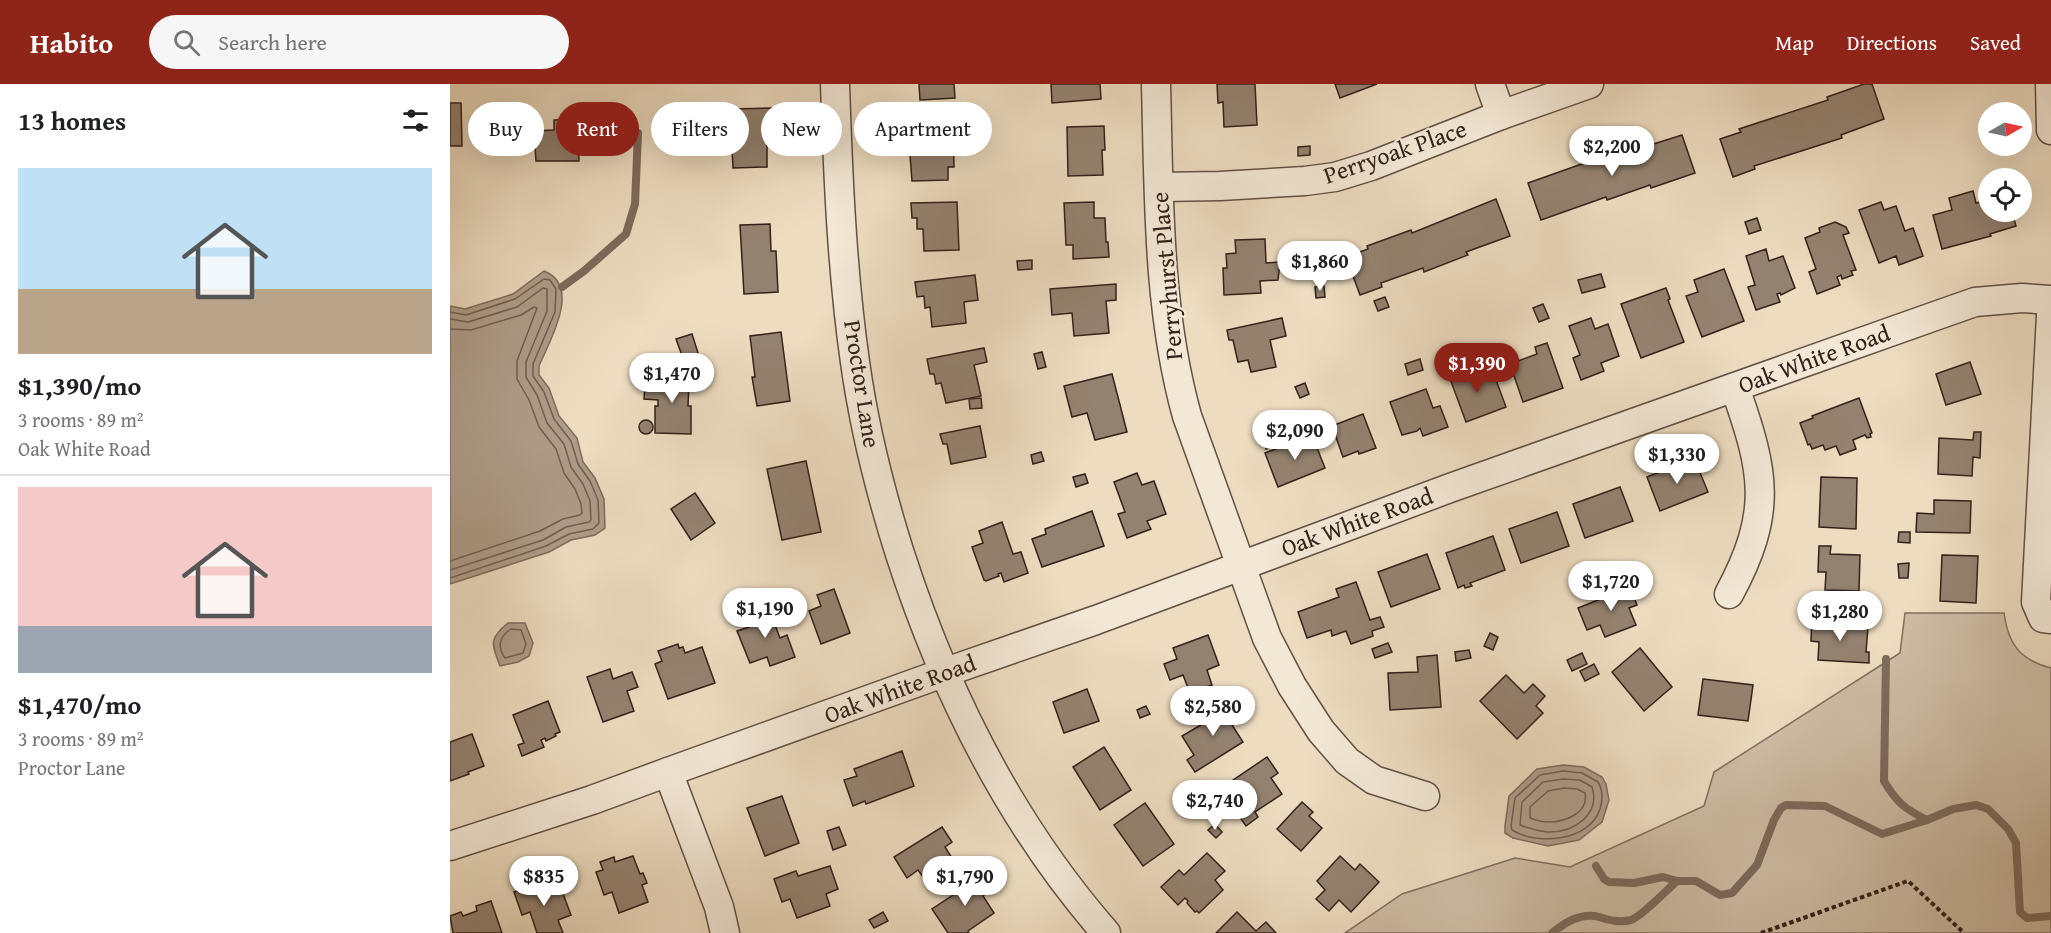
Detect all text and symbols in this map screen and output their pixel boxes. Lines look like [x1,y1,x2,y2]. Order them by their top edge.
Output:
search box [149,15,569,69]
text: Habito [30,22,113,63]
icon: search [170,26,203,59]
text: Search here [218,26,327,58]
text: Map [1775,27,1814,58]
text: Directions [1847,27,1937,58]
text: Saved [1970,27,2021,58]
text: 13 homes [18,101,126,140]
chip: Buy [468,102,544,156]
chip: Rent [556,102,639,156]
chip: Filters [651,102,749,156]
chip: New [761,102,842,156]
chip: Apartment [854,102,992,156]
north arrow [1978,102,2032,156]
map controls [1978,102,2032,222]
icon: filters [399,104,432,137]
street label: Perryoak Place [1319,111,1471,192]
pin: $2,200 [1563,126,1661,177]
text: $2,200 [1583,131,1641,160]
button: locate [1978,168,2032,222]
street label: Perryhurst Place [1142,191,1191,361]
icon: home [171,207,279,315]
pin: $1,860 [1271,241,1369,292]
text: $1,860 [1291,246,1349,275]
street label: Oak White Road [1733,315,1895,402]
street label: Proctor Lane [835,317,890,450]
pin: $1,390 [1428,343,1526,394]
text: $1,390 [1448,348,1506,377]
pin: $1,470 [623,353,721,404]
text: $1,470 [643,358,701,387]
text: $1,390/mo [18,366,141,405]
text: 3 rooms · 89 m² [18,405,144,434]
pin: $2,090 [1246,410,1344,461]
text: $2,090 [1266,415,1324,444]
text: Oak White Road [18,434,151,463]
pin: $1,330 [1628,434,1726,485]
text: $1,330 [1648,439,1706,468]
street label: Oak White Road [1276,478,1438,565]
icon: home [171,526,279,634]
pin: $1,720 [1562,561,1660,612]
text: $1,720 [1582,566,1640,595]
pin: $1,190 [716,588,814,639]
pin: $1,280 [1791,591,1889,642]
text: $1,190 [736,593,794,622]
text: $1,280 [1811,596,1869,625]
street label: Oak White Road [819,645,981,732]
text: $1,470/mo [18,685,141,724]
pin: $2,580 [1164,686,1262,737]
text: $2,580 [1184,691,1242,720]
text: 3 rooms · 89 m² [18,724,144,753]
text: Proctor Lane [18,753,126,782]
pin: $2,740 [1166,780,1264,831]
text: $2,740 [1186,785,1244,814]
pin: $835 [508,856,580,907]
pin: $1,790 [916,856,1014,907]
text: $835 [523,861,565,890]
text: $1,790 [936,861,994,890]

